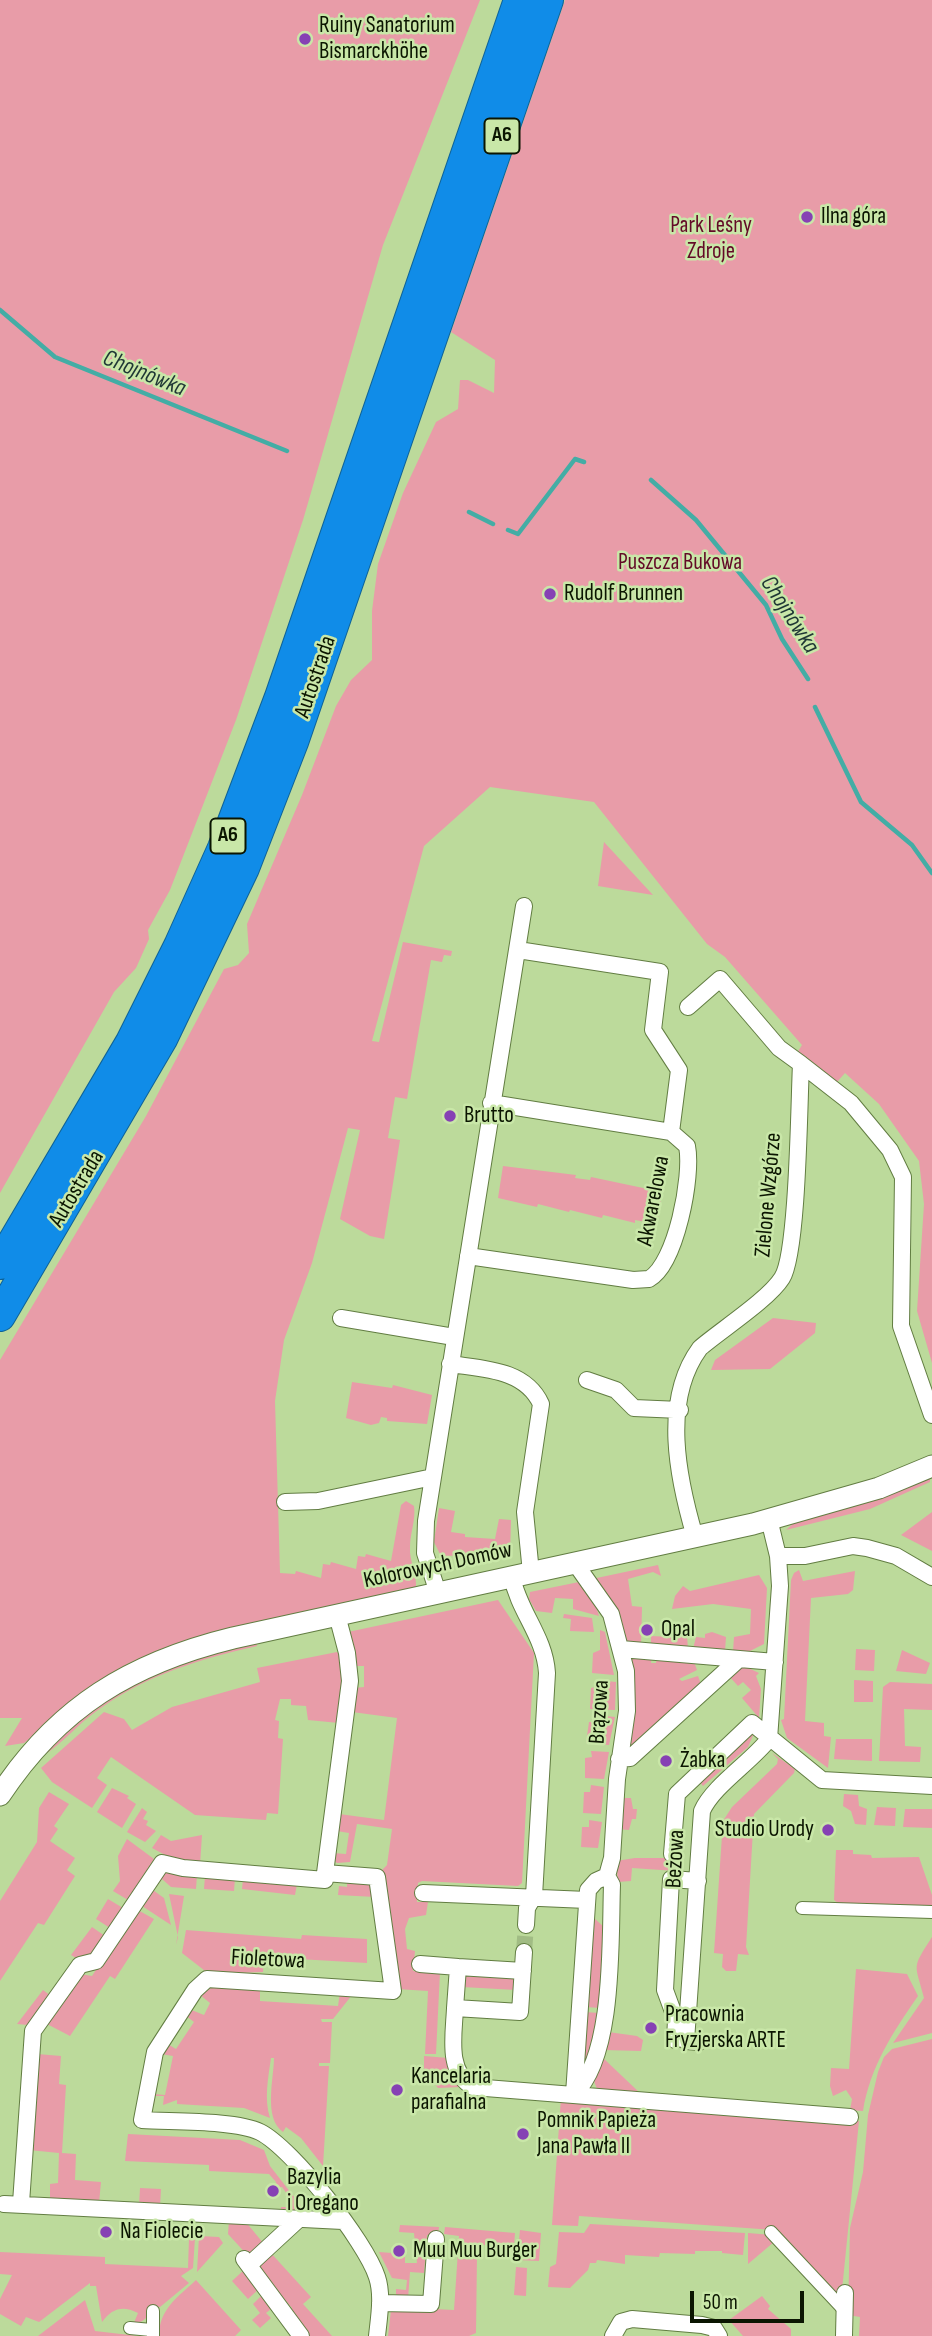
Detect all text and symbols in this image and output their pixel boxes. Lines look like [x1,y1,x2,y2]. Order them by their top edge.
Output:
place label: Ruiny Sanatorium Bismarckhöhe [319,12,455,66]
marker: Ruiny Sanatorium Bismarckhöhe [297,31,313,47]
road number: A6 [484,118,520,154]
place label: Ilna góra [821,203,886,231]
marker: Ilna góra [799,209,815,225]
park label: Park Leśny Zdroje [670,212,752,266]
water label: Chojnówka [98,344,190,404]
park label: Puszcza Bukowa [618,549,742,577]
water label: Chojnówka [753,571,825,659]
place label: Rudolf Brunnen [564,580,683,608]
marker: Rudolf Brunnen [542,586,558,602]
street label: Autostrada [289,632,343,722]
road number: A6 [210,818,246,854]
place label: Brutto [464,1102,514,1130]
marker: Brutto [442,1108,458,1124]
street label: Zielone Wzgórze [750,1132,788,1258]
street label: Autostrada [43,1146,111,1232]
street label: Akwarelowa [632,1154,676,1248]
street label: Kolorowych Domów [361,1537,515,1595]
place label: Opal [661,1616,695,1644]
marker: Opal [639,1622,655,1638]
street label: Brązowa [584,1679,616,1745]
place label: Żabka [680,1747,725,1775]
marker: Żabka [658,1753,674,1769]
place label: Studio Urody [715,1816,814,1844]
marker: Studio Urody [820,1822,836,1838]
street label: Beżowa [661,1829,691,1889]
street label: Fioletowa [230,1944,306,1976]
place label: Pracownia Fryzjerska ARTE [665,2001,786,2055]
marker: Pracownia Fryzjerska ARTE [643,2020,659,2036]
place label: Kancelaria parafialna [411,2063,491,2117]
marker: Kancelaria parafialna [389,2082,405,2098]
place label: Pomnik Papieża Jana Pawła II [537,2107,656,2161]
marker: Pomnik Papieża Jana Pawła II [515,2126,531,2142]
place label: Bazylia i Oregano [287,2164,359,2218]
marker: Bazylia i Oregano [265,2183,281,2199]
place label: Na Fiolecie [120,2218,203,2246]
marker: Na Fiolecie [98,2224,114,2240]
place label: Muu Muu Burger [413,2237,537,2265]
marker: Muu Muu Burger [391,2243,407,2259]
scale bar [694,2276,808,2320]
text: 50 m [703,2290,738,2315]

